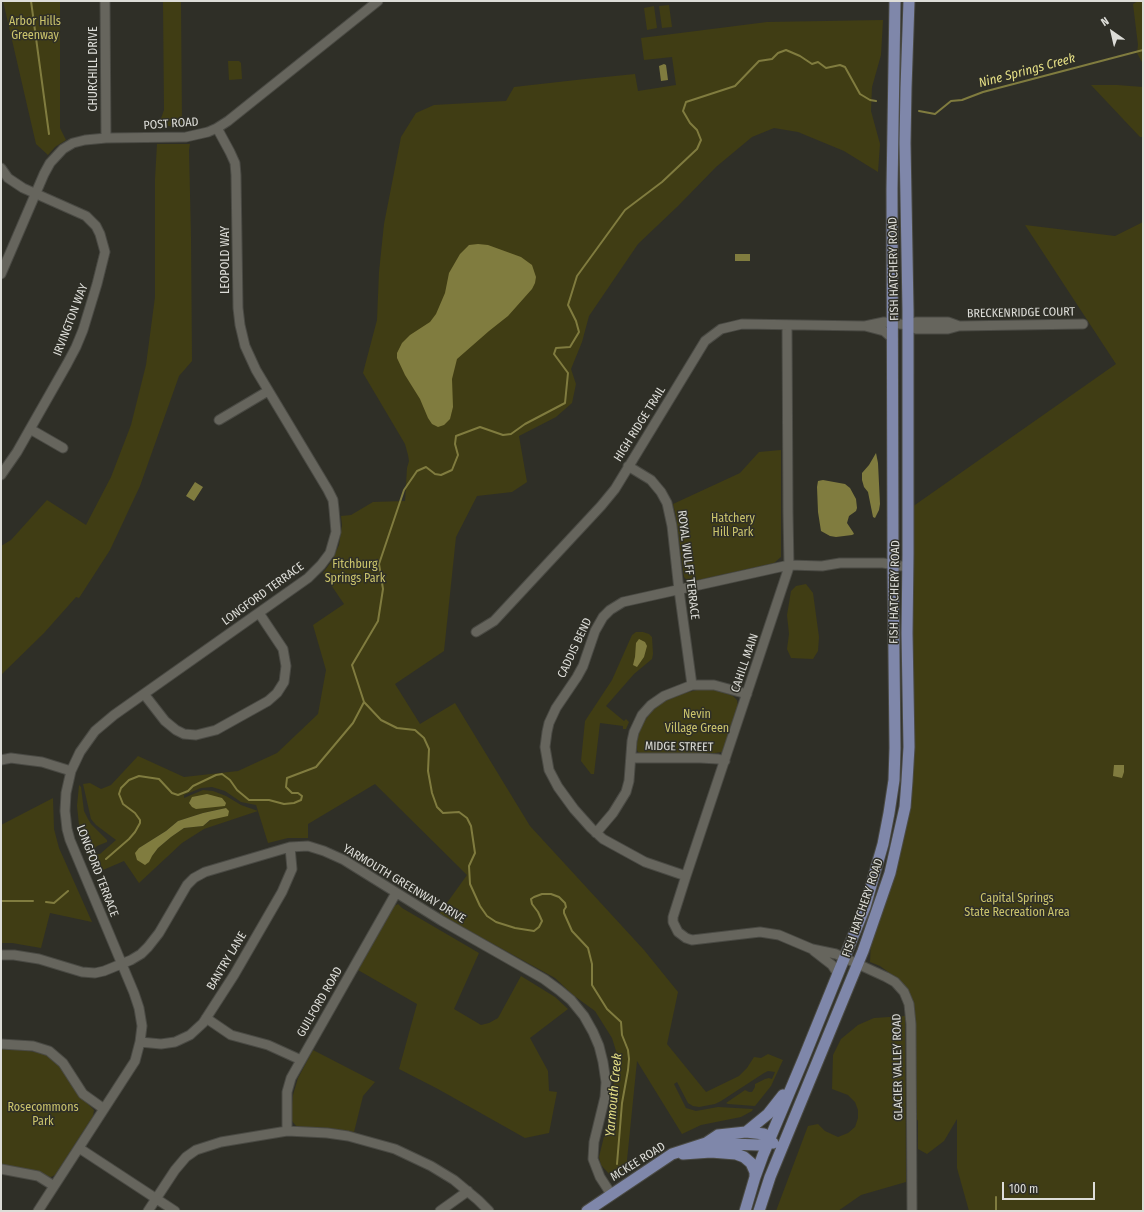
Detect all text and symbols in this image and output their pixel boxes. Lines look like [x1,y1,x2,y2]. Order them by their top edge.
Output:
north arrow [1092,12,1132,52]
text: N [1099,14,1111,29]
park label: Arbor Hills Greenway [9,15,61,43]
street label: CHURCHILL DRIVE [87,26,101,112]
water label: Nine Springs Creek [977,51,1077,91]
street label: POST ROAD [143,115,199,133]
street label: FISH HATCHERY ROAD [886,217,902,321]
street label: LEOPOLD WAY [219,226,233,294]
street label: IRVINGTON WAY [51,282,91,358]
street label: BRECKENRIDGE COURT [967,305,1075,321]
street label: HIGH RIDGE TRAIL [611,384,669,464]
street label: ROYAL WULFF TERRACE [674,509,702,621]
park label: Hatchery Hill Park [711,512,755,540]
street label: FISH HATCHERY ROAD [887,540,903,644]
park label: Fitchburg Springs Park [325,558,385,586]
street label: LONGFORD TERRACE [219,559,307,629]
street label: CADDIS BEND [555,616,595,680]
street label: CAHILL MAIN [728,632,762,694]
park label: Nevin Village Green [665,708,729,736]
street label: MIDGE STREET [645,739,713,755]
street label: LONGFORD TERRACE [73,823,121,919]
street label: YARMOUTH GREENWAY DRIVE [340,842,468,926]
street label: FISH HATCHERY ROAD [839,857,887,959]
park label: Capital Springs State Recreation Area [964,892,1070,920]
street label: BANTRY LANE [204,929,250,993]
street label: GUILFORD ROAD [294,964,346,1040]
street label: GLACIER VALLEY ROAD [890,1013,906,1121]
water label: Yarmouth Creek [603,1053,625,1137]
park label: Rosecommons Park [7,1101,79,1129]
street label: MCKEE ROAD [608,1139,668,1185]
scale bar [1004,1174,1097,1200]
text: 100 m [1009,1182,1038,1196]

